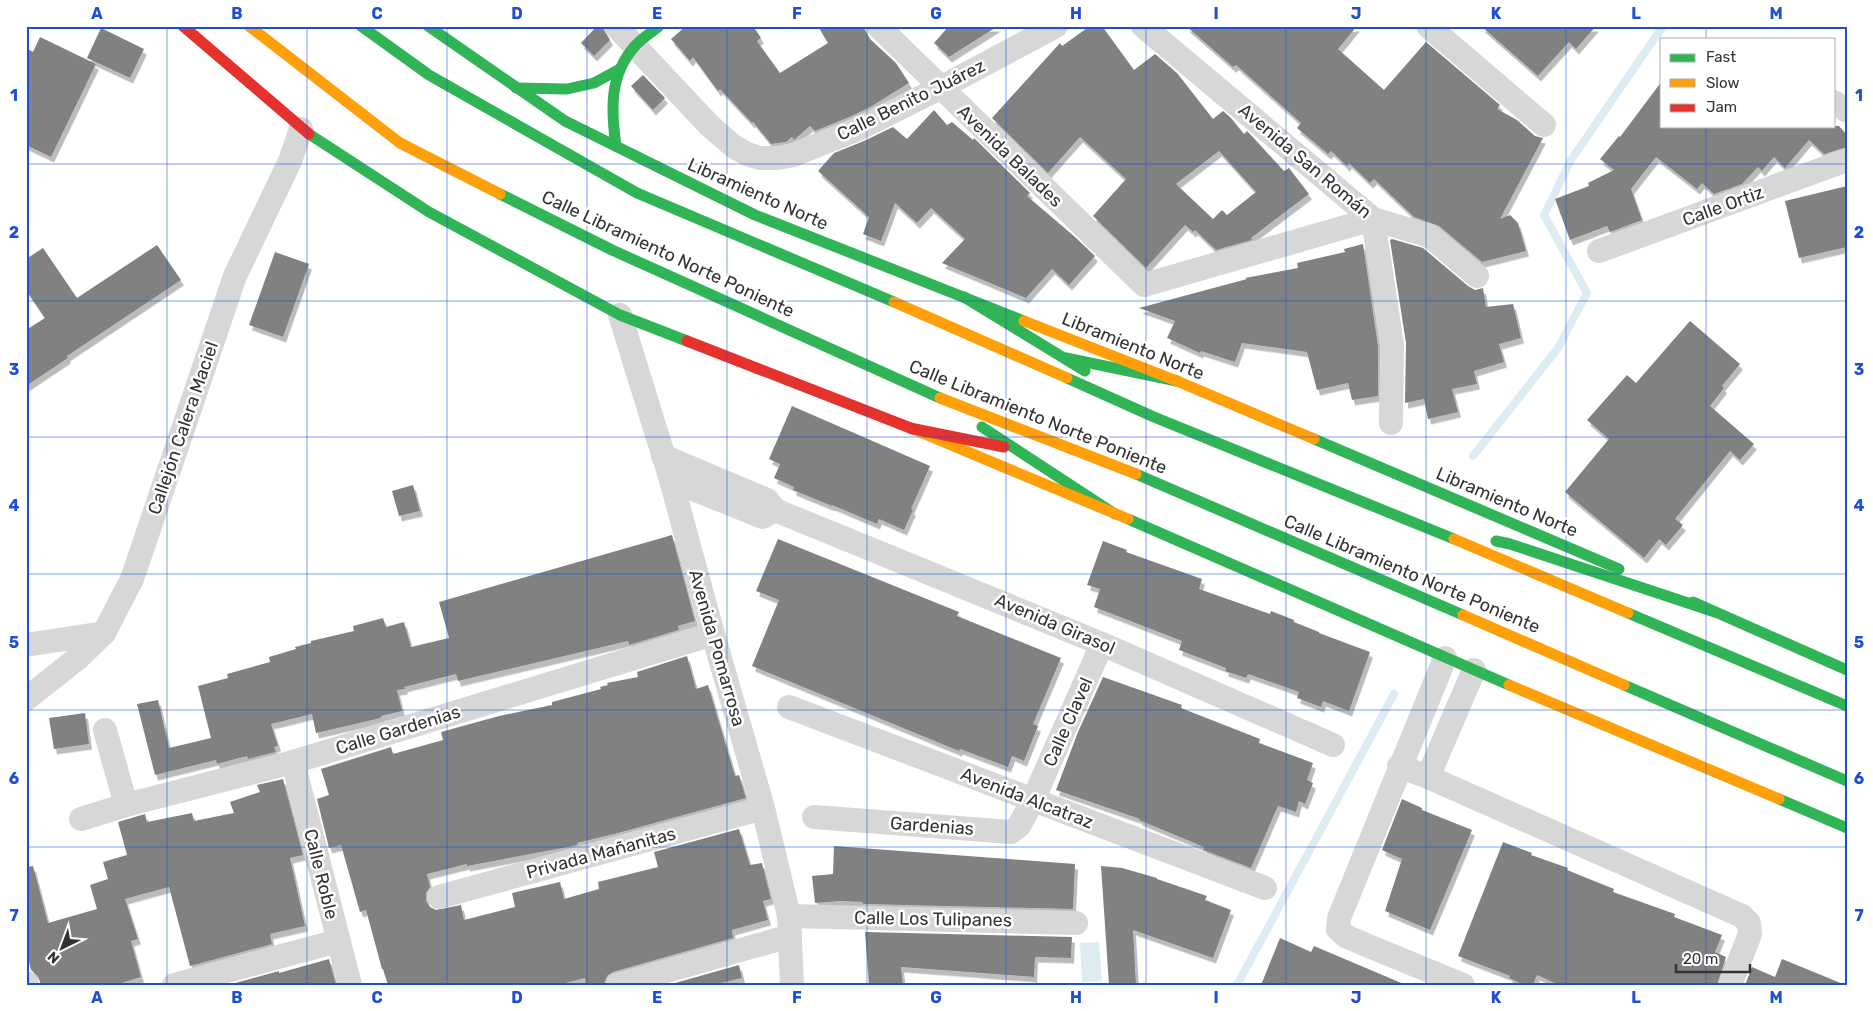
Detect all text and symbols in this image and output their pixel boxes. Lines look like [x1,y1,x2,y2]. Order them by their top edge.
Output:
text: A [91,4,103,23]
text: B [231,4,243,23]
text: C [371,4,383,23]
text: D [511,4,523,23]
text: E [652,4,662,23]
text: F [792,4,802,23]
text: G [930,4,942,23]
text: H [1070,4,1082,23]
text: I [1213,4,1219,23]
text: J [1351,4,1361,23]
text: K [1491,4,1502,23]
text: L [1631,4,1641,23]
text: M [1769,4,1783,23]
legend [1660,38,1836,128]
text: Fast [1706,48,1736,66]
street label: Calle Benito Juárez [833,55,989,145]
text: Slow [1706,74,1739,92]
text: 1 [10,86,18,105]
text: 1 [1855,86,1863,105]
text: Jam [1706,98,1737,116]
street label: Avenida San Román [1234,99,1376,223]
street label: Avenida Balades [953,100,1067,212]
street label: Libramiento Norte [684,153,832,235]
street label: Calle Ortiz [1679,181,1767,231]
street label: Calle Libramiento Norte Poniente [538,186,798,322]
text: 2 [9,223,19,242]
text: 2 [1854,223,1864,242]
street label: Libramiento Norte [1059,307,1207,385]
street label: Callejón Calera Maciel [143,339,223,517]
street label: Calle Libramiento Norte Poniente [906,355,1170,479]
text: 3 [9,360,19,379]
text: 3 [1854,360,1864,379]
street label: Libramiento Norte [1433,462,1581,542]
text: 4 [9,496,20,515]
text: 4 [1854,496,1865,515]
street label: Calle Libramiento Norte Poniente [1281,510,1543,638]
street label: Avenida Pomarrosa [684,567,750,729]
street label: Avenida Girasol [991,589,1119,659]
text: 5 [9,633,19,652]
text: 5 [1854,633,1864,652]
street label: Calle Clavel [1039,674,1097,770]
street label: Calle Gardenias [333,701,463,759]
street label: Avenida Alcatraz [958,763,1096,833]
text: 6 [9,769,19,788]
text: 6 [1854,769,1864,788]
street label: Gardenias [889,812,975,840]
street label: Privada Mañanitas [524,822,678,884]
street label: Calle Roble [299,827,343,921]
text: 7 [9,906,19,925]
text: 7 [1854,906,1864,925]
street label: Calle Los Tulipanes [854,907,1012,931]
north arrow [38,924,88,974]
scale bar [1676,941,1749,973]
text: N [44,948,63,967]
text: 20 m [1683,950,1718,968]
text: A [91,988,103,1007]
text: B [231,988,243,1007]
text: C [371,988,383,1007]
text: D [511,988,523,1007]
text: E [652,988,662,1007]
text: F [792,988,802,1007]
text: G [930,988,942,1007]
text: H [1070,988,1082,1007]
text: I [1213,988,1219,1007]
text: J [1351,988,1361,1007]
text: K [1491,988,1502,1007]
text: L [1631,988,1641,1007]
text: M [1769,988,1783,1007]

